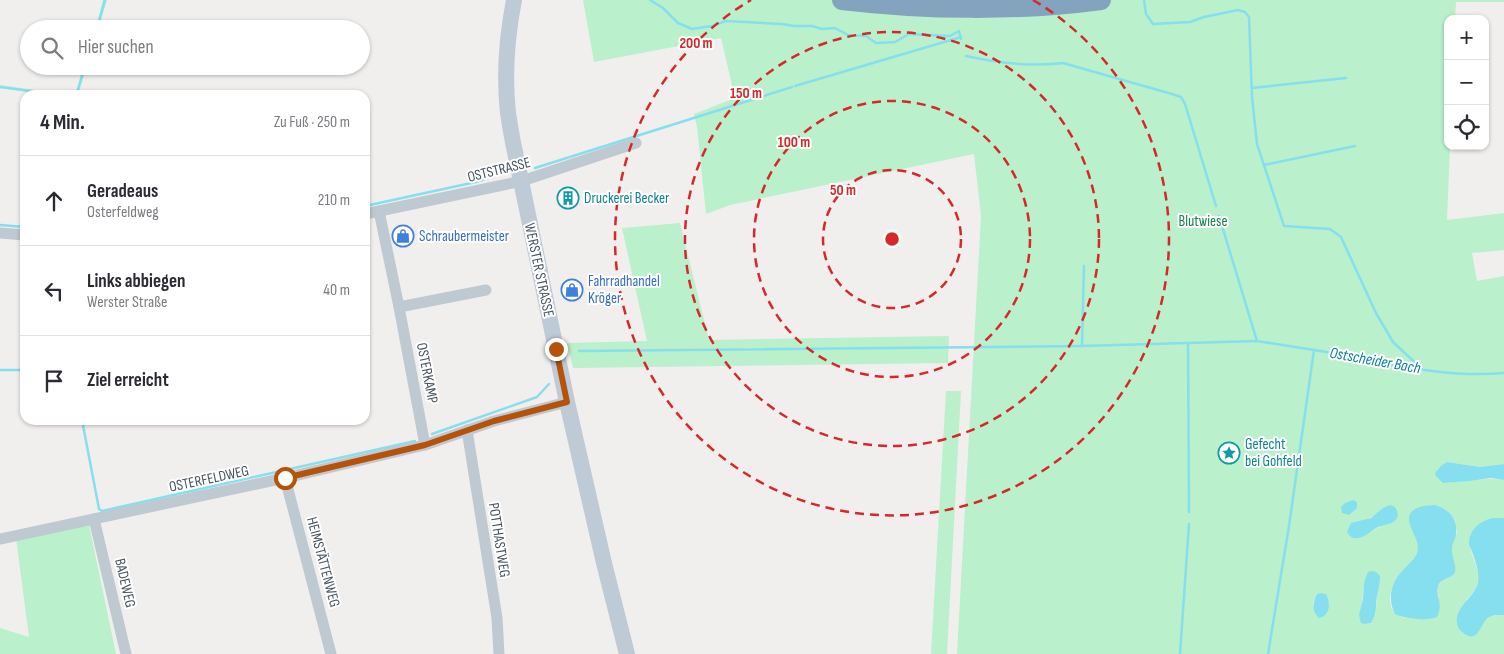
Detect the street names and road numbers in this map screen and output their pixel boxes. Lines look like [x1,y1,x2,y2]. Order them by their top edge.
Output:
street label: OSTSTRASSE [466,153,532,187]
street label: WERSTER STRASSE [520,221,558,319]
street label: OSTERKAMP [412,341,442,405]
street label: OSTERFELDWEG [167,461,251,497]
street label: POTTHASTWEG [484,501,514,579]
street label: HEIMSTÄTTENWEG [302,515,344,609]
street label: BADEWEG [110,557,140,609]

